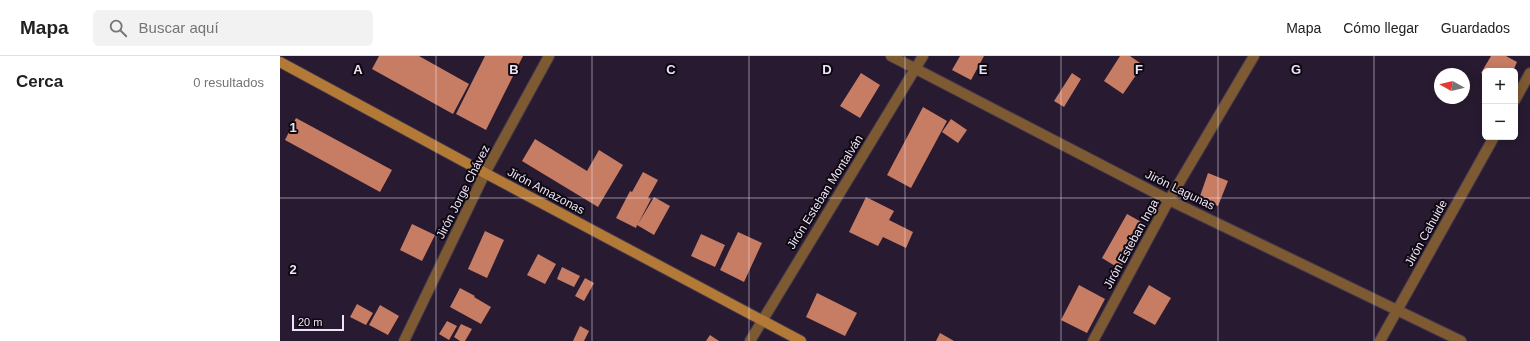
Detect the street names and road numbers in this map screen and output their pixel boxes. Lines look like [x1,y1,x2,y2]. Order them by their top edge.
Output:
street label: Jirón Esteban Montalván [784,132,866,252]
street label: Jirón Jorge Chávez [433,143,493,241]
street label: Jirón Amazonas [505,165,587,217]
street label: Jirón Lagunas [1143,167,1217,213]
street label: Jirón Esteban Inga [1101,197,1162,291]
street label: Jirón Cahuide [1402,197,1450,269]

